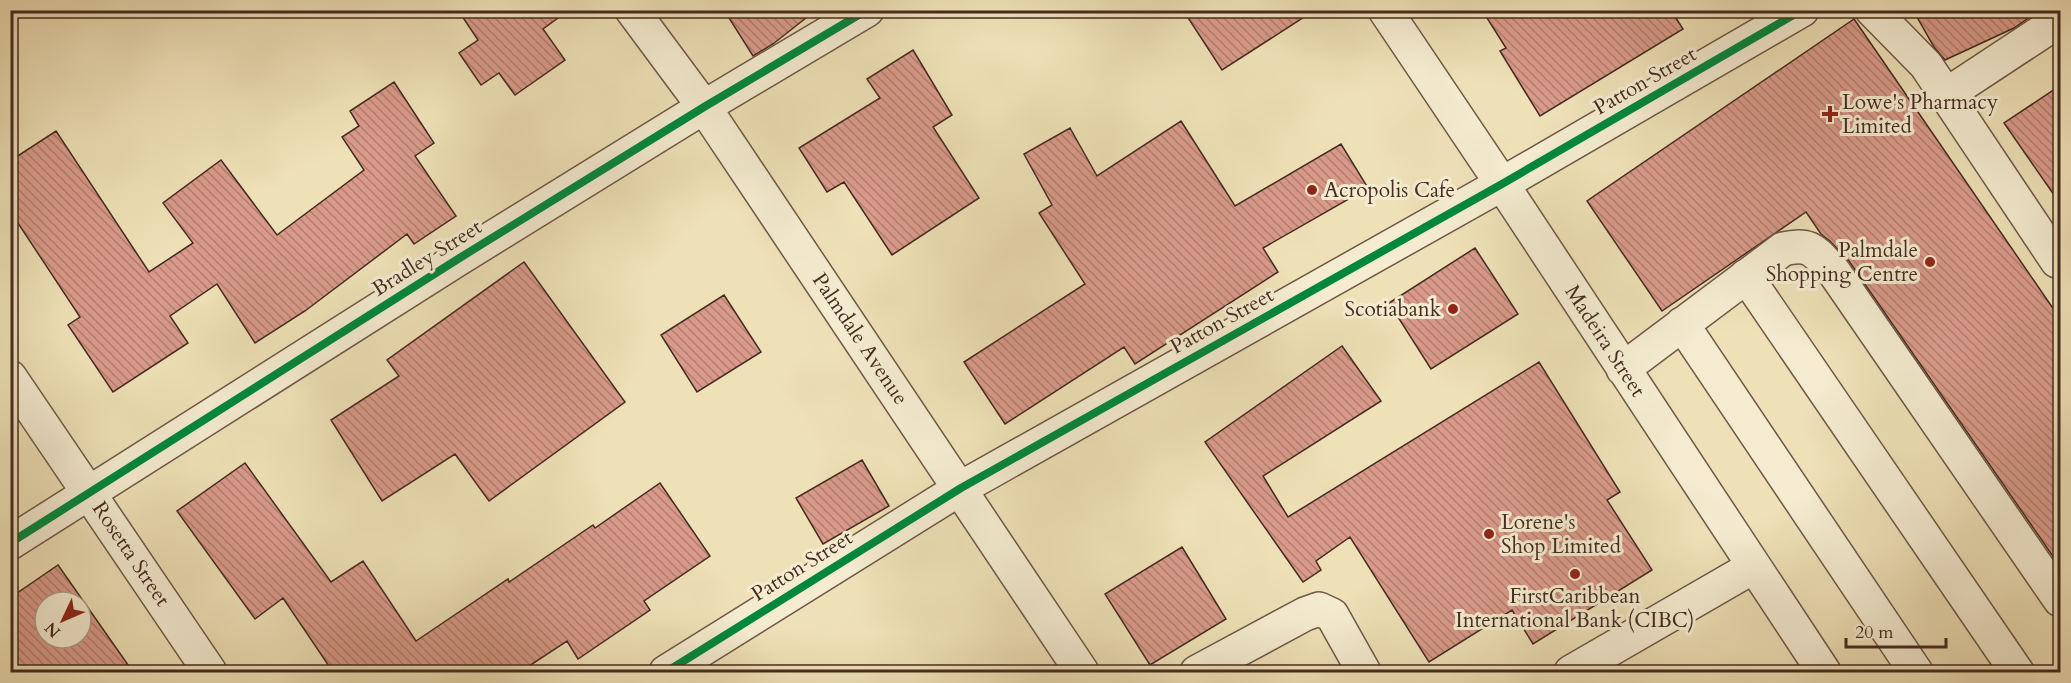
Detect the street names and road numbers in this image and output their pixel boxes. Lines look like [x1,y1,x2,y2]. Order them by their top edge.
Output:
street label: Patton Street [1588,40,1702,122]
street label: Bradley Street [367,213,488,303]
street label: Palmdale Avenue [805,267,915,411]
street label: Madeira Street [1558,279,1652,403]
street label: Patton Street [1165,280,1279,361]
street label: Rosetta Street [85,496,177,613]
street label: Patton Street [746,523,858,609]

